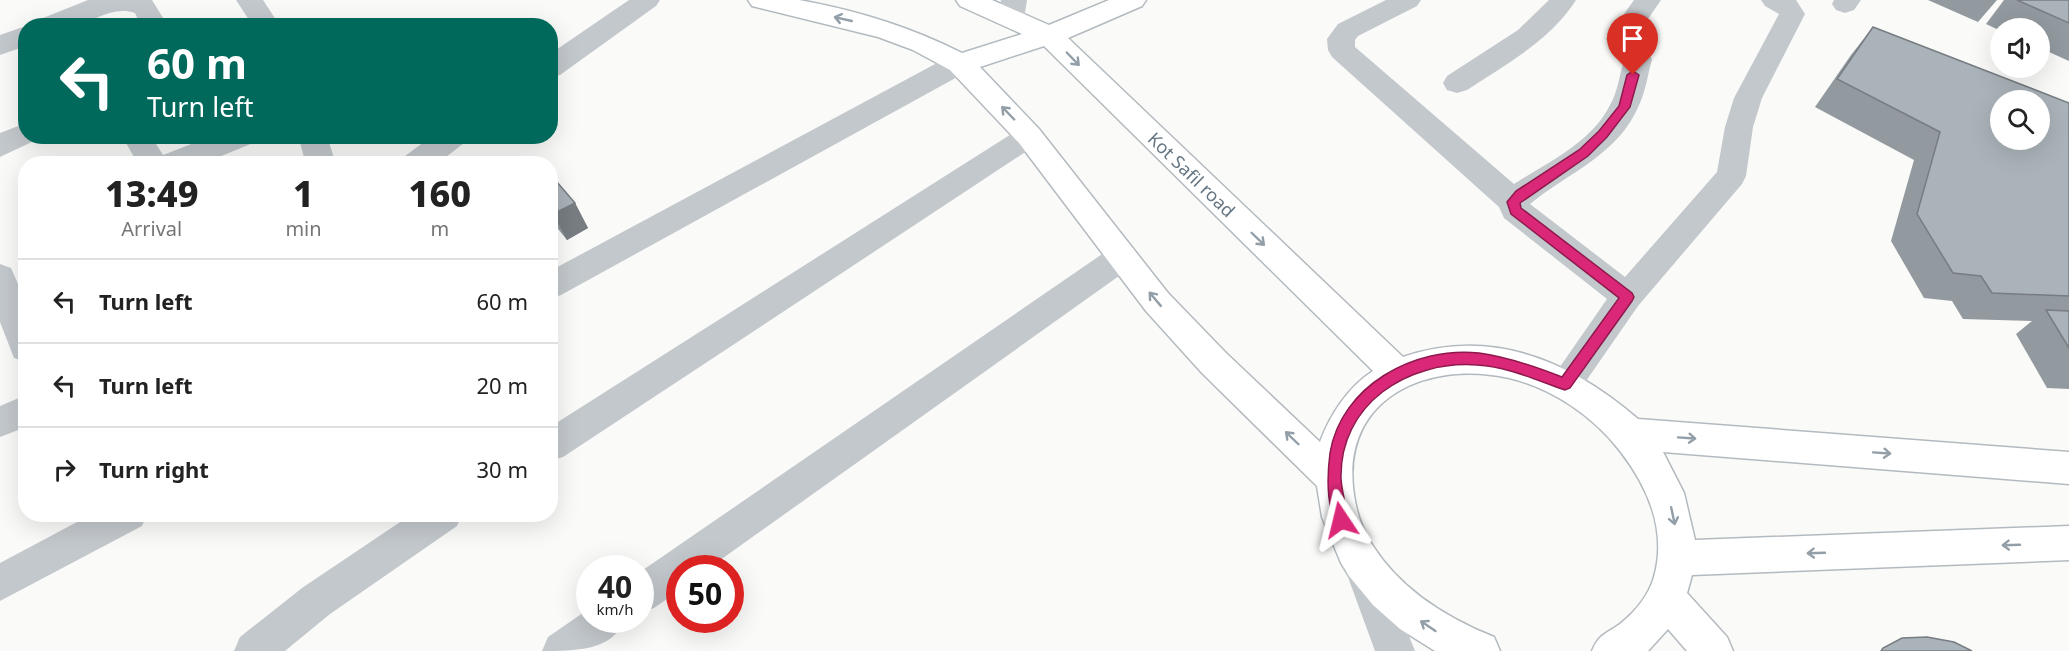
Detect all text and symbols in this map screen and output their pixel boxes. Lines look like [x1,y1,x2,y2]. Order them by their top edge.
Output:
one-way arrow [834,13,853,25]
pin [1607,13,1658,75]
map controls [1990,18,2050,150]
button: sound [1990,18,2050,78]
icon: arrive [1616,22,1649,55]
text: 60 m [147,34,247,91]
icon: left [48,42,126,120]
one-way arrow [1066,52,1080,67]
text: Turn left [147,88,253,125]
button: search [1990,90,2050,150]
one-way arrow [1000,106,1015,121]
street label: Kot Safil road [1143,127,1240,222]
text: 13:49 [105,169,198,218]
text: 1 [293,169,314,218]
text: 160 [409,169,471,218]
text: Arrival [121,215,182,242]
text: min [285,215,322,242]
text: m [430,215,449,242]
one-way arrow [1250,232,1265,246]
icon: left [48,285,81,318]
text: Turn left [99,286,193,316]
text: 60 m [477,286,528,316]
one-way arrow [1148,292,1162,307]
icon: left [48,369,81,402]
text: Turn left [99,370,193,400]
text: 20 m [477,370,528,400]
one-way arrow [1284,430,1299,445]
one-way arrow [1677,433,1697,444]
one-way arrow [1871,448,1891,459]
icon: right [48,453,81,486]
text: Turn right [99,454,209,484]
text: 30 m [477,454,528,484]
position arrow [1309,488,1373,552]
one-way arrow [1668,506,1679,526]
one-way arrow [2001,539,2021,551]
one-way arrow [1806,547,1826,558]
speed limit sign: 50 [666,555,744,633]
text: 40 [598,566,632,607]
text: km/h [597,599,633,619]
one-way arrow [1420,619,1437,631]

